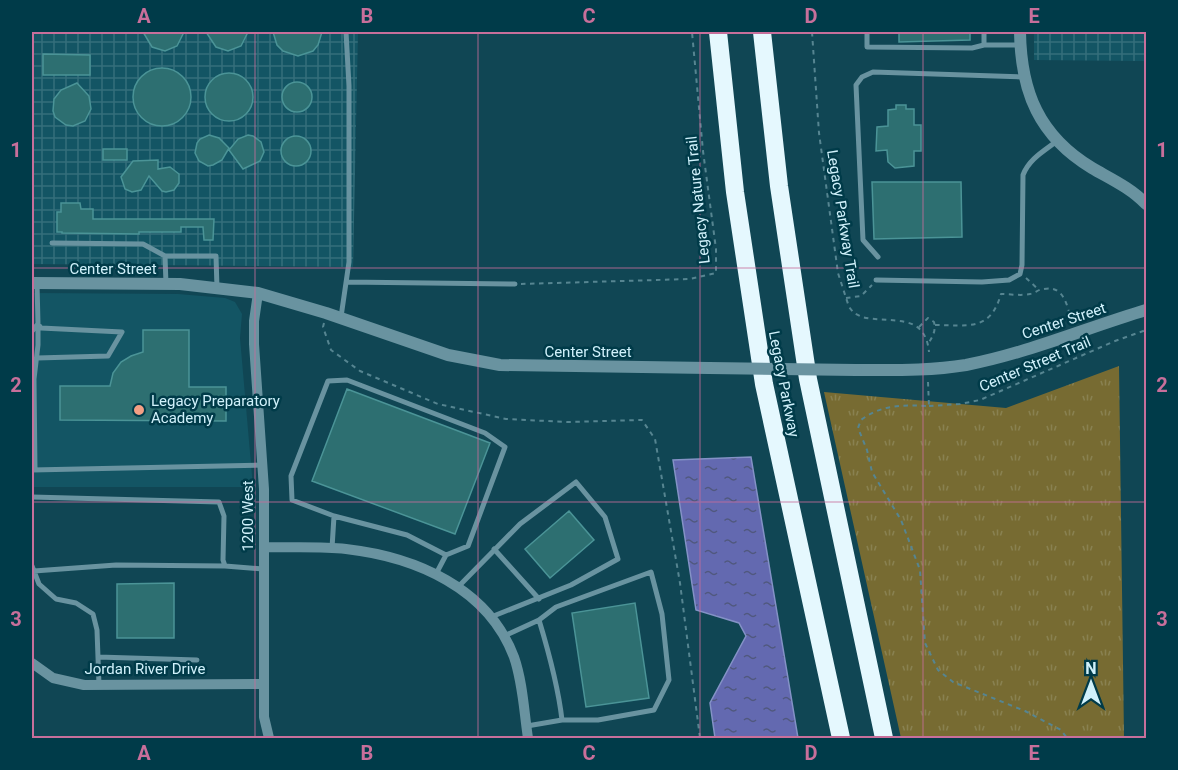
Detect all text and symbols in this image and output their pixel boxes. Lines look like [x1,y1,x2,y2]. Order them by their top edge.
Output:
text: A [137,4,151,28]
text: B [361,4,373,28]
text: C [582,4,596,28]
text: D [805,4,818,28]
text: E [1028,4,1040,28]
street label: Legacy Nature Trail [682,135,714,265]
text: 1 [10,138,22,162]
text: 1 [1156,138,1168,162]
street label: Legacy Parkway Trail [823,148,863,290]
street label: Center Street [69,260,157,278]
street label: Center Street [1020,299,1108,343]
street label: Legacy Parkway [765,329,803,439]
street label: Center Street Trail [977,332,1093,396]
street label: Center Street [544,343,632,361]
text: 2 [10,373,22,397]
text: 2 [1156,373,1168,397]
place label: Legacy Preparatory Academy [151,392,280,427]
marker: Legacy Preparatory Academy [132,403,146,417]
street label: 1200 West [239,480,257,552]
text: 3 [10,607,22,631]
text: 3 [1156,607,1168,631]
north arrow [1061,653,1121,713]
text: N [1085,659,1097,678]
street label: Jordan River Drive [85,660,206,678]
text: A [137,741,151,765]
text: B [361,741,373,765]
text: C [582,741,596,765]
text: D [805,741,818,765]
text: E [1028,741,1040,765]

